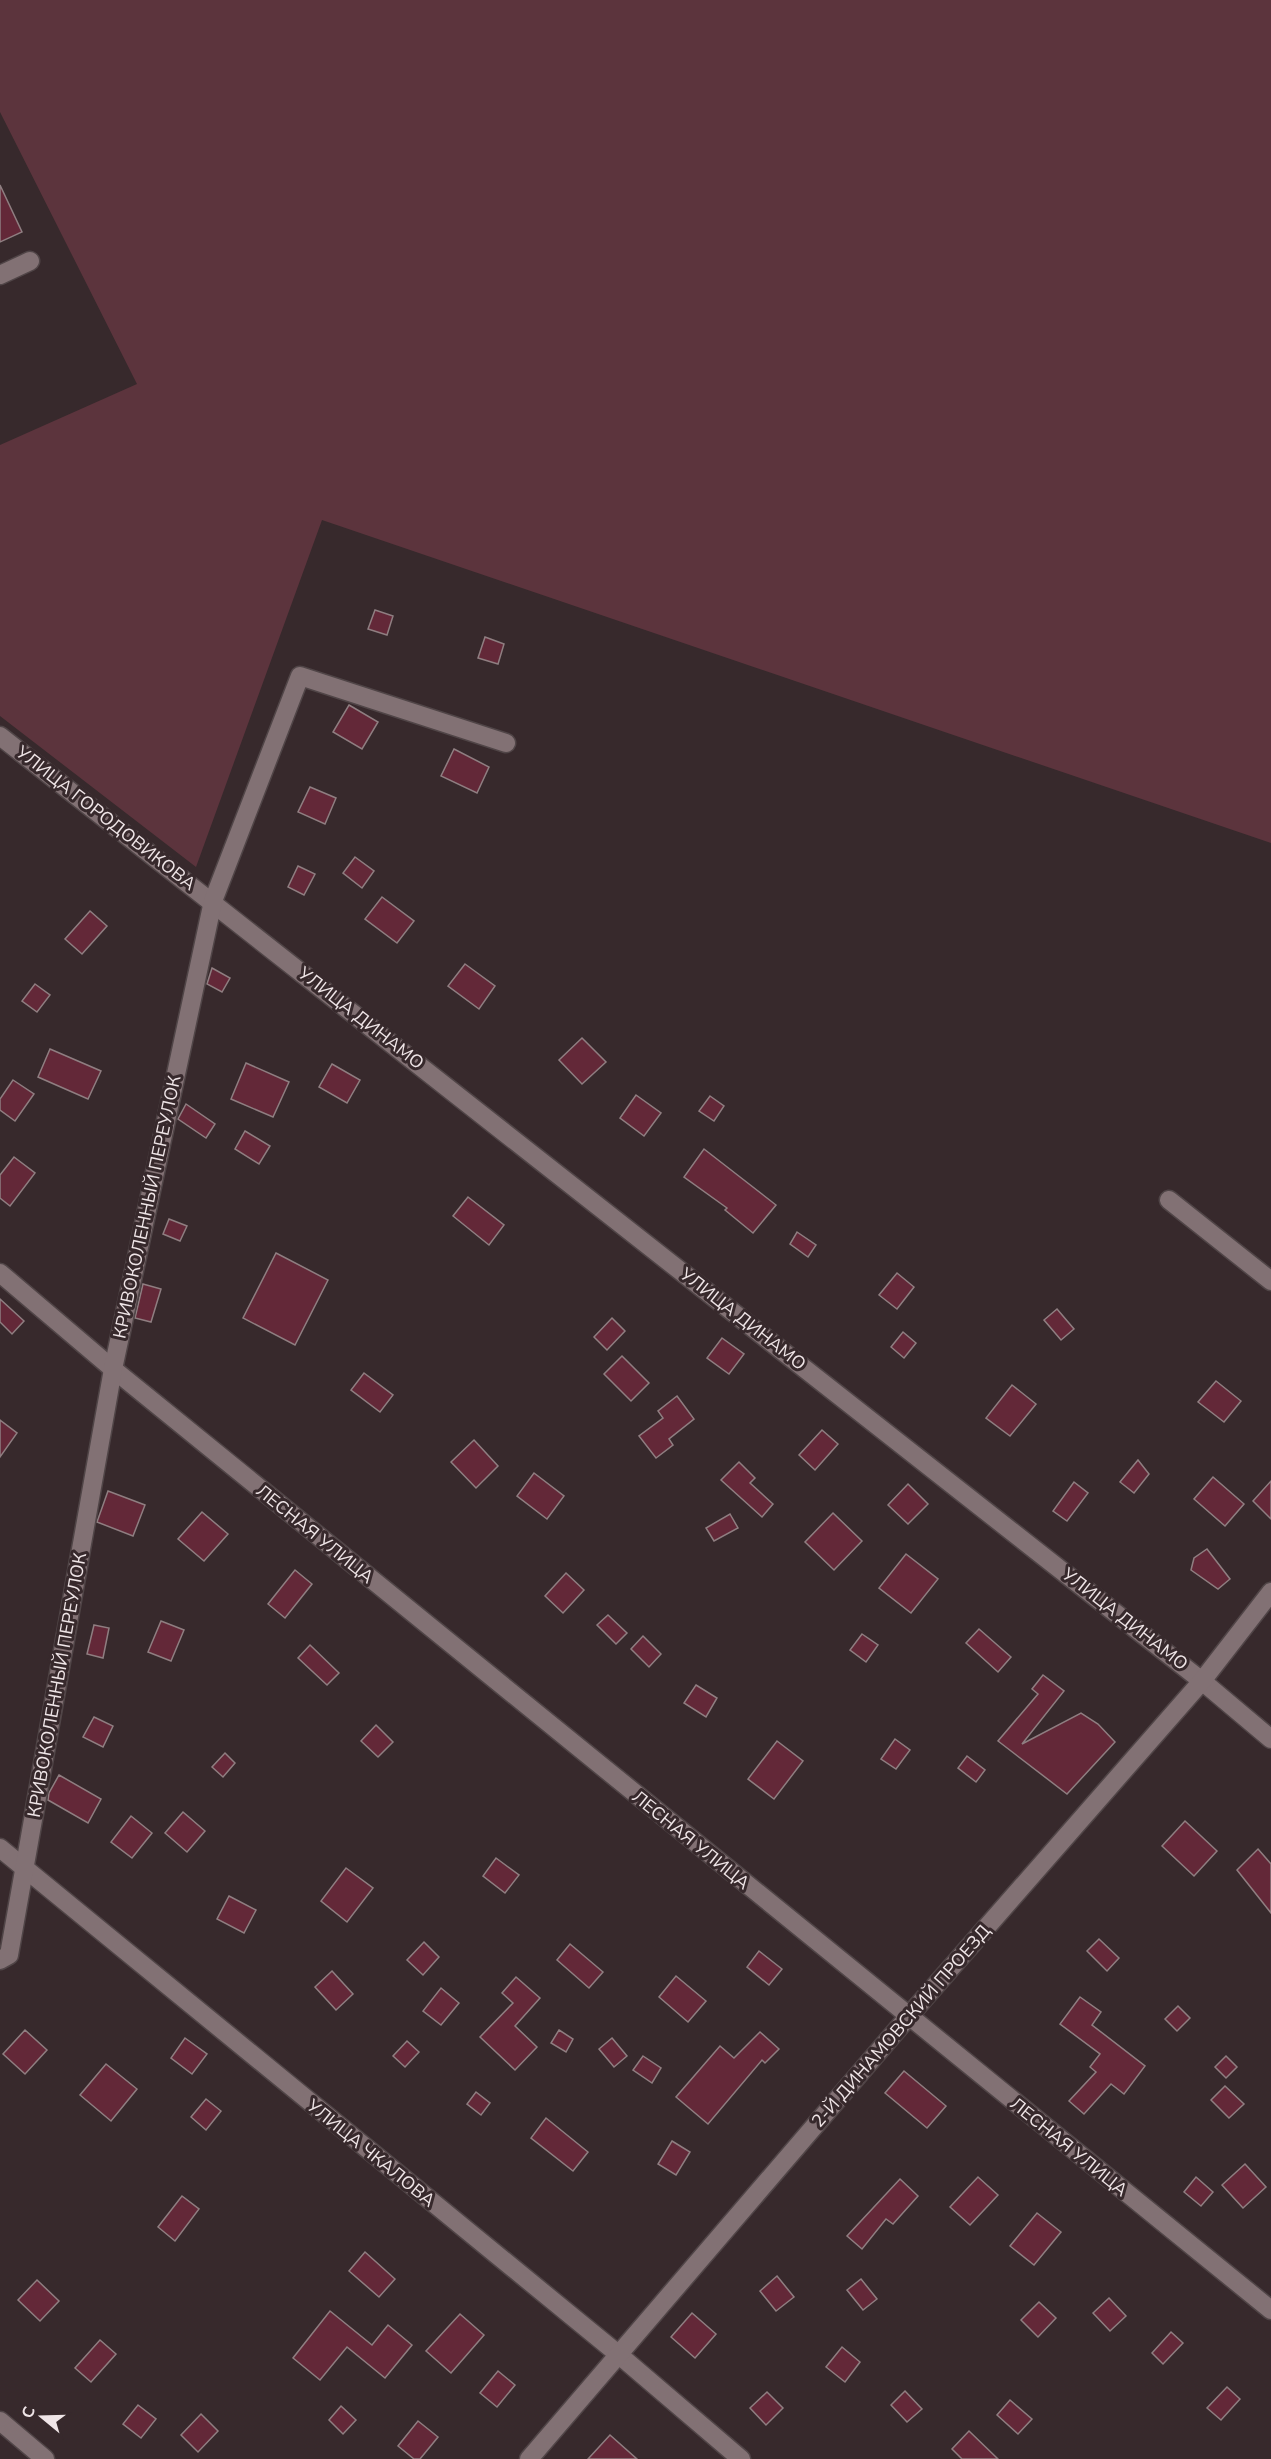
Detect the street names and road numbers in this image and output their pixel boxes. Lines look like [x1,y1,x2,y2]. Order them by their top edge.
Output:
street label: УЛИЦА ГОРОДОВИКОВА [10,740,201,896]
street label: УЛИЦА ДИНАМО [292,961,429,1075]
street label: КРИВОКОЛЕННЫЙ ПЕРЕУЛОК [107,1073,187,1341]
street label: УЛИЦА ДИНАМО [674,1262,811,1376]
street label: ЛЕСНАЯ УЛИЦА [251,1479,379,1589]
street label: КРИВОКОЛЕННЫЙ ПЕРЕУЛОК [22,1550,92,1819]
street label: УЛИЦА ДИНАМО [1056,1562,1193,1676]
street label: ЛЕСНАЯ УЛИЦА [627,1785,755,1895]
street label: 2-Й ДИНАМОВСКИЙ ПРОЕЗД [806,1919,996,2133]
street label: ЛЕСНАЯ УЛИЦА [1005,2092,1133,2202]
street label: УЛИЦА ЧКАЛОВА [301,2093,440,2212]

